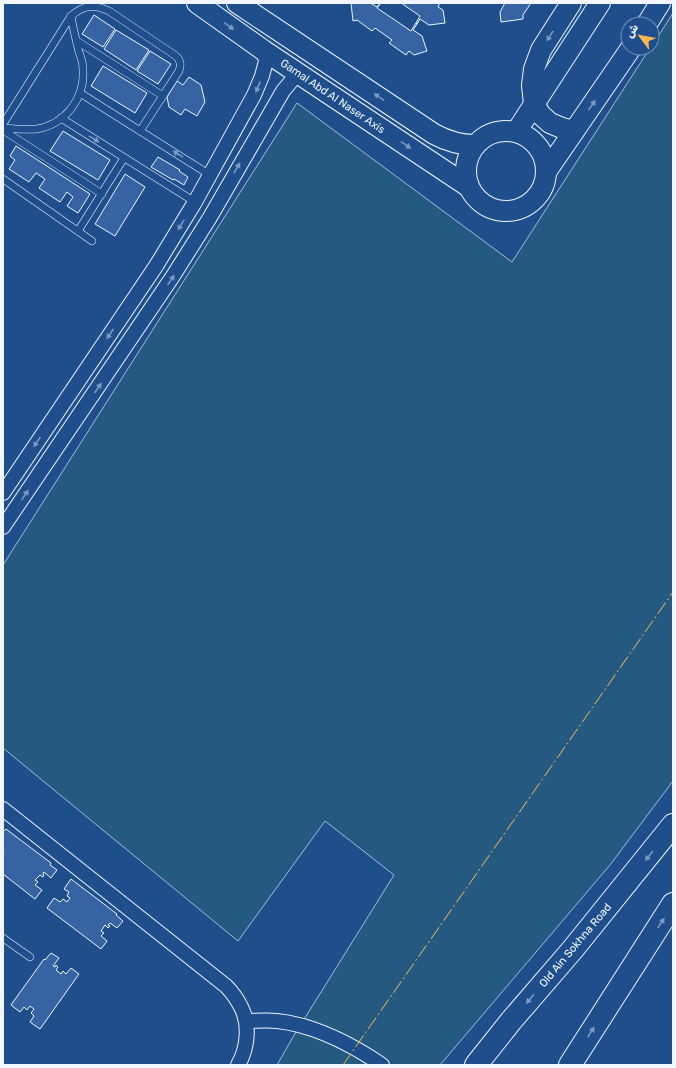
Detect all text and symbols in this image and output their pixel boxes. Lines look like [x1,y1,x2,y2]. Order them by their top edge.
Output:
north arrow [620,16,660,56]
one-way arrow [223,22,234,30]
text: ش [623,22,641,40]
one-way arrow [547,30,554,42]
street label: Gamal Abd Al Naser Axis [278,56,388,137]
one-way arrow [255,81,261,93]
one-way arrow [374,94,385,101]
one-way arrow [588,100,596,110]
one-way arrow [89,135,100,143]
one-way arrow [401,141,411,149]
one-way arrow [172,151,183,158]
one-way arrow [234,162,241,174]
one-way arrow [178,219,185,231]
one-way arrow [167,275,175,285]
one-way arrow [106,329,114,339]
one-way arrow [94,382,102,393]
one-way arrow [33,436,41,447]
one-way arrow [21,490,29,500]
one-way arrow [645,851,653,862]
street label: Old Ain Sokhna Road [536,901,614,990]
one-way arrow [657,918,665,928]
one-way arrow [525,994,534,1004]
one-way arrow [587,1027,595,1037]

